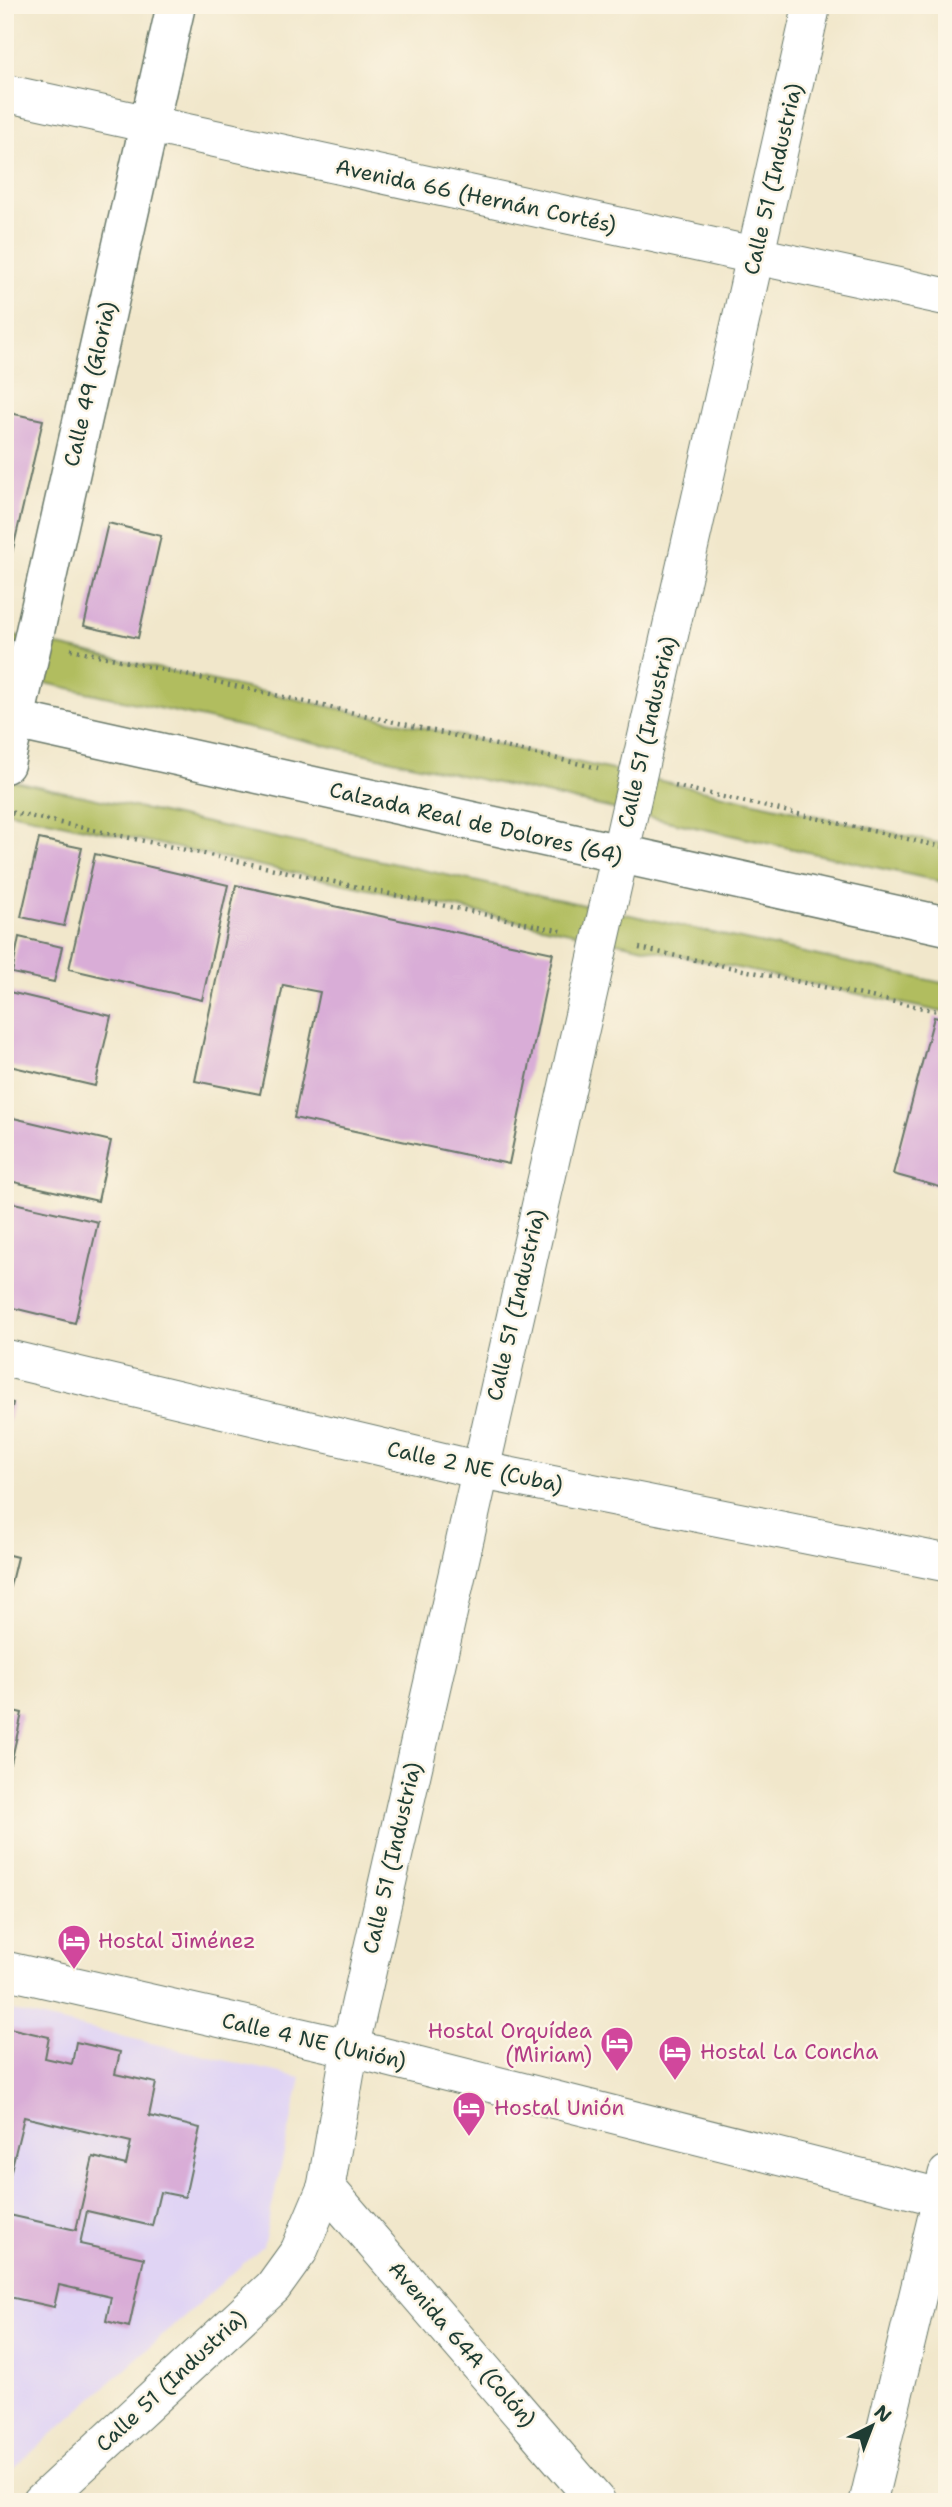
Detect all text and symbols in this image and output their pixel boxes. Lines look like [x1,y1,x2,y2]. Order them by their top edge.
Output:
street label: Calle 51 (Industria) [737,80,809,278]
street label: Avenida 66 (Hernán Cortés) [333,153,619,239]
street label: Calle 49 (Gloria) [57,299,123,469]
street label: Calle 51 (Industria) [611,633,683,831]
street label: Calzada Real de Dolores (64) [327,776,625,870]
street label: Calle 51 (Industria) [480,1206,552,1404]
street label: Calle 2 NE (Cuba) [385,1435,565,1499]
street label: Calle 51 (Industria) [356,1759,428,1957]
hotel icon: Hostal Jiménez [55,1922,93,1971]
place label: Hostal Jiménez [98,1927,256,1955]
street label: Calle 4 NE (Unión) [219,2006,409,2076]
place label: Hostal Orquídea (Miriam) [428,2017,592,2069]
hotel icon: Hostal Orquídea (Miriam) [598,2024,636,2073]
hotel icon: Hostal La Concha [656,2033,694,2082]
place label: Hostal La Concha [700,2038,878,2066]
hotel icon: Hostal Unión [450,2089,488,2138]
place label: Hostal Unión [494,2094,625,2122]
street label: Avenida 64A (Colón) [382,2255,542,2433]
street label: Calle 51 (Industria) [90,2304,252,2458]
north arrow [836,2392,906,2462]
text: N [869,2399,897,2428]

